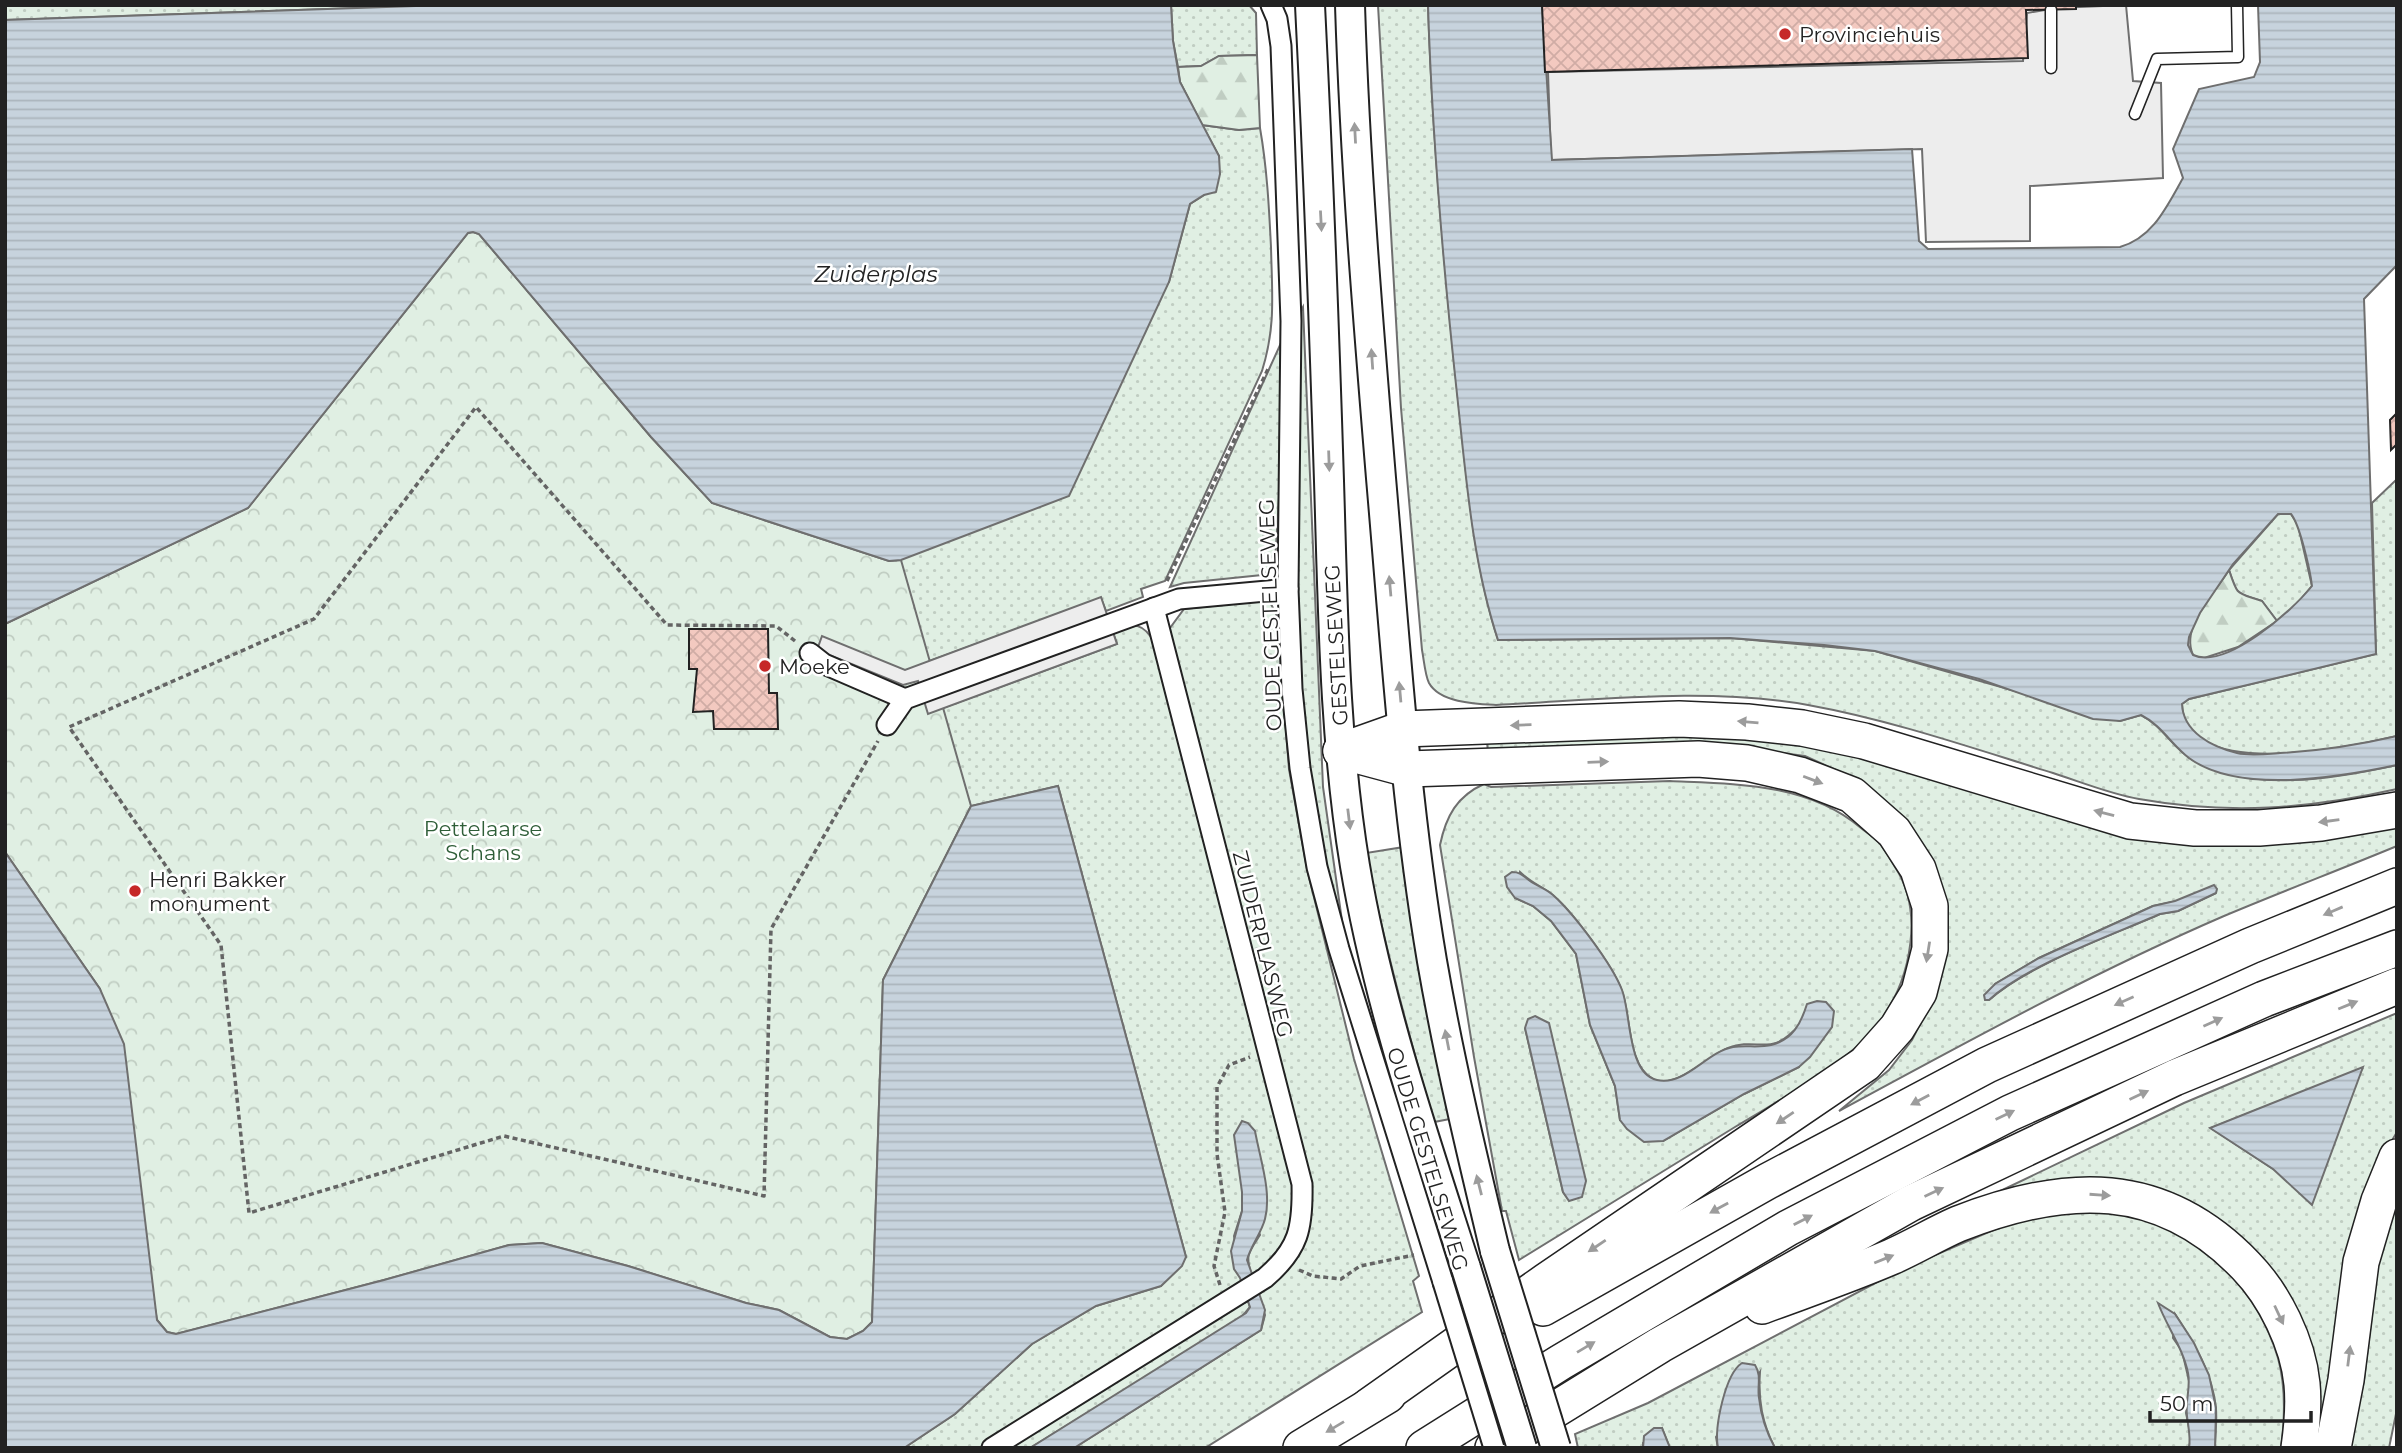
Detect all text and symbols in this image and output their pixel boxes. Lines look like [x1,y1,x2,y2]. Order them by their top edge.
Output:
place label: Provinciehuis [1799,22,1940,47]
marker: Provinciehuis [1777,26,1793,42]
one-way arrow [1350,121,1361,143]
one-way arrow [1316,210,1327,232]
water label: Zuiderplas [813,260,938,288]
one-way arrow [1366,348,1377,370]
one-way arrow [1323,450,1334,472]
street label: OUDE GESTELSEWEG [1253,498,1287,732]
street label: GESTELSEWEG [1319,564,1353,726]
one-way arrow [1384,575,1395,597]
place label: Moeke [779,654,850,679]
marker: Moeke [757,658,773,674]
one-way arrow [1394,681,1405,703]
one-way arrow [1737,716,1759,727]
one-way arrow [1510,719,1532,730]
one-way arrow [1588,757,1610,768]
one-way arrow [1802,775,1823,786]
one-way arrow [1344,808,1355,830]
one-way arrow [2093,808,2114,818]
park label: Pettelaarse Schans [424,816,542,865]
one-way arrow [2318,816,2340,827]
street label: ZUIDERPLASWEG [1228,848,1298,1040]
place label: Henri Bakker monument [149,867,286,916]
marker: Henri Bakker monument [127,883,143,899]
one-way arrow [2323,906,2344,917]
one-way arrow [1922,941,1933,963]
one-way arrow [2114,996,2135,1007]
one-way arrow [2338,999,2359,1010]
one-way arrow [2203,1016,2223,1028]
one-way arrow [1442,1029,1453,1051]
street label: OUDE GESTELSEWEG [1382,1044,1474,1274]
one-way arrow [2129,1089,2150,1100]
one-way arrow [1909,1094,1929,1106]
one-way arrow [1995,1110,2015,1121]
one-way arrow [1776,1111,1794,1125]
one-way arrow [1473,1174,1484,1196]
one-way arrow [1924,1187,1944,1198]
one-way arrow [2089,1190,2111,1201]
one-way arrow [1710,1202,1729,1214]
one-way arrow [1793,1214,1813,1226]
one-way arrow [1588,1239,1606,1253]
one-way arrow [1874,1253,1895,1264]
one-way arrow [2274,1305,2285,1325]
one-way arrow [1576,1342,1596,1354]
one-way arrow [2344,1345,2355,1367]
scale bar [2150,1380,2311,1424]
text: 50 m [2160,1391,2214,1416]
one-way arrow [1326,1421,1345,1433]

